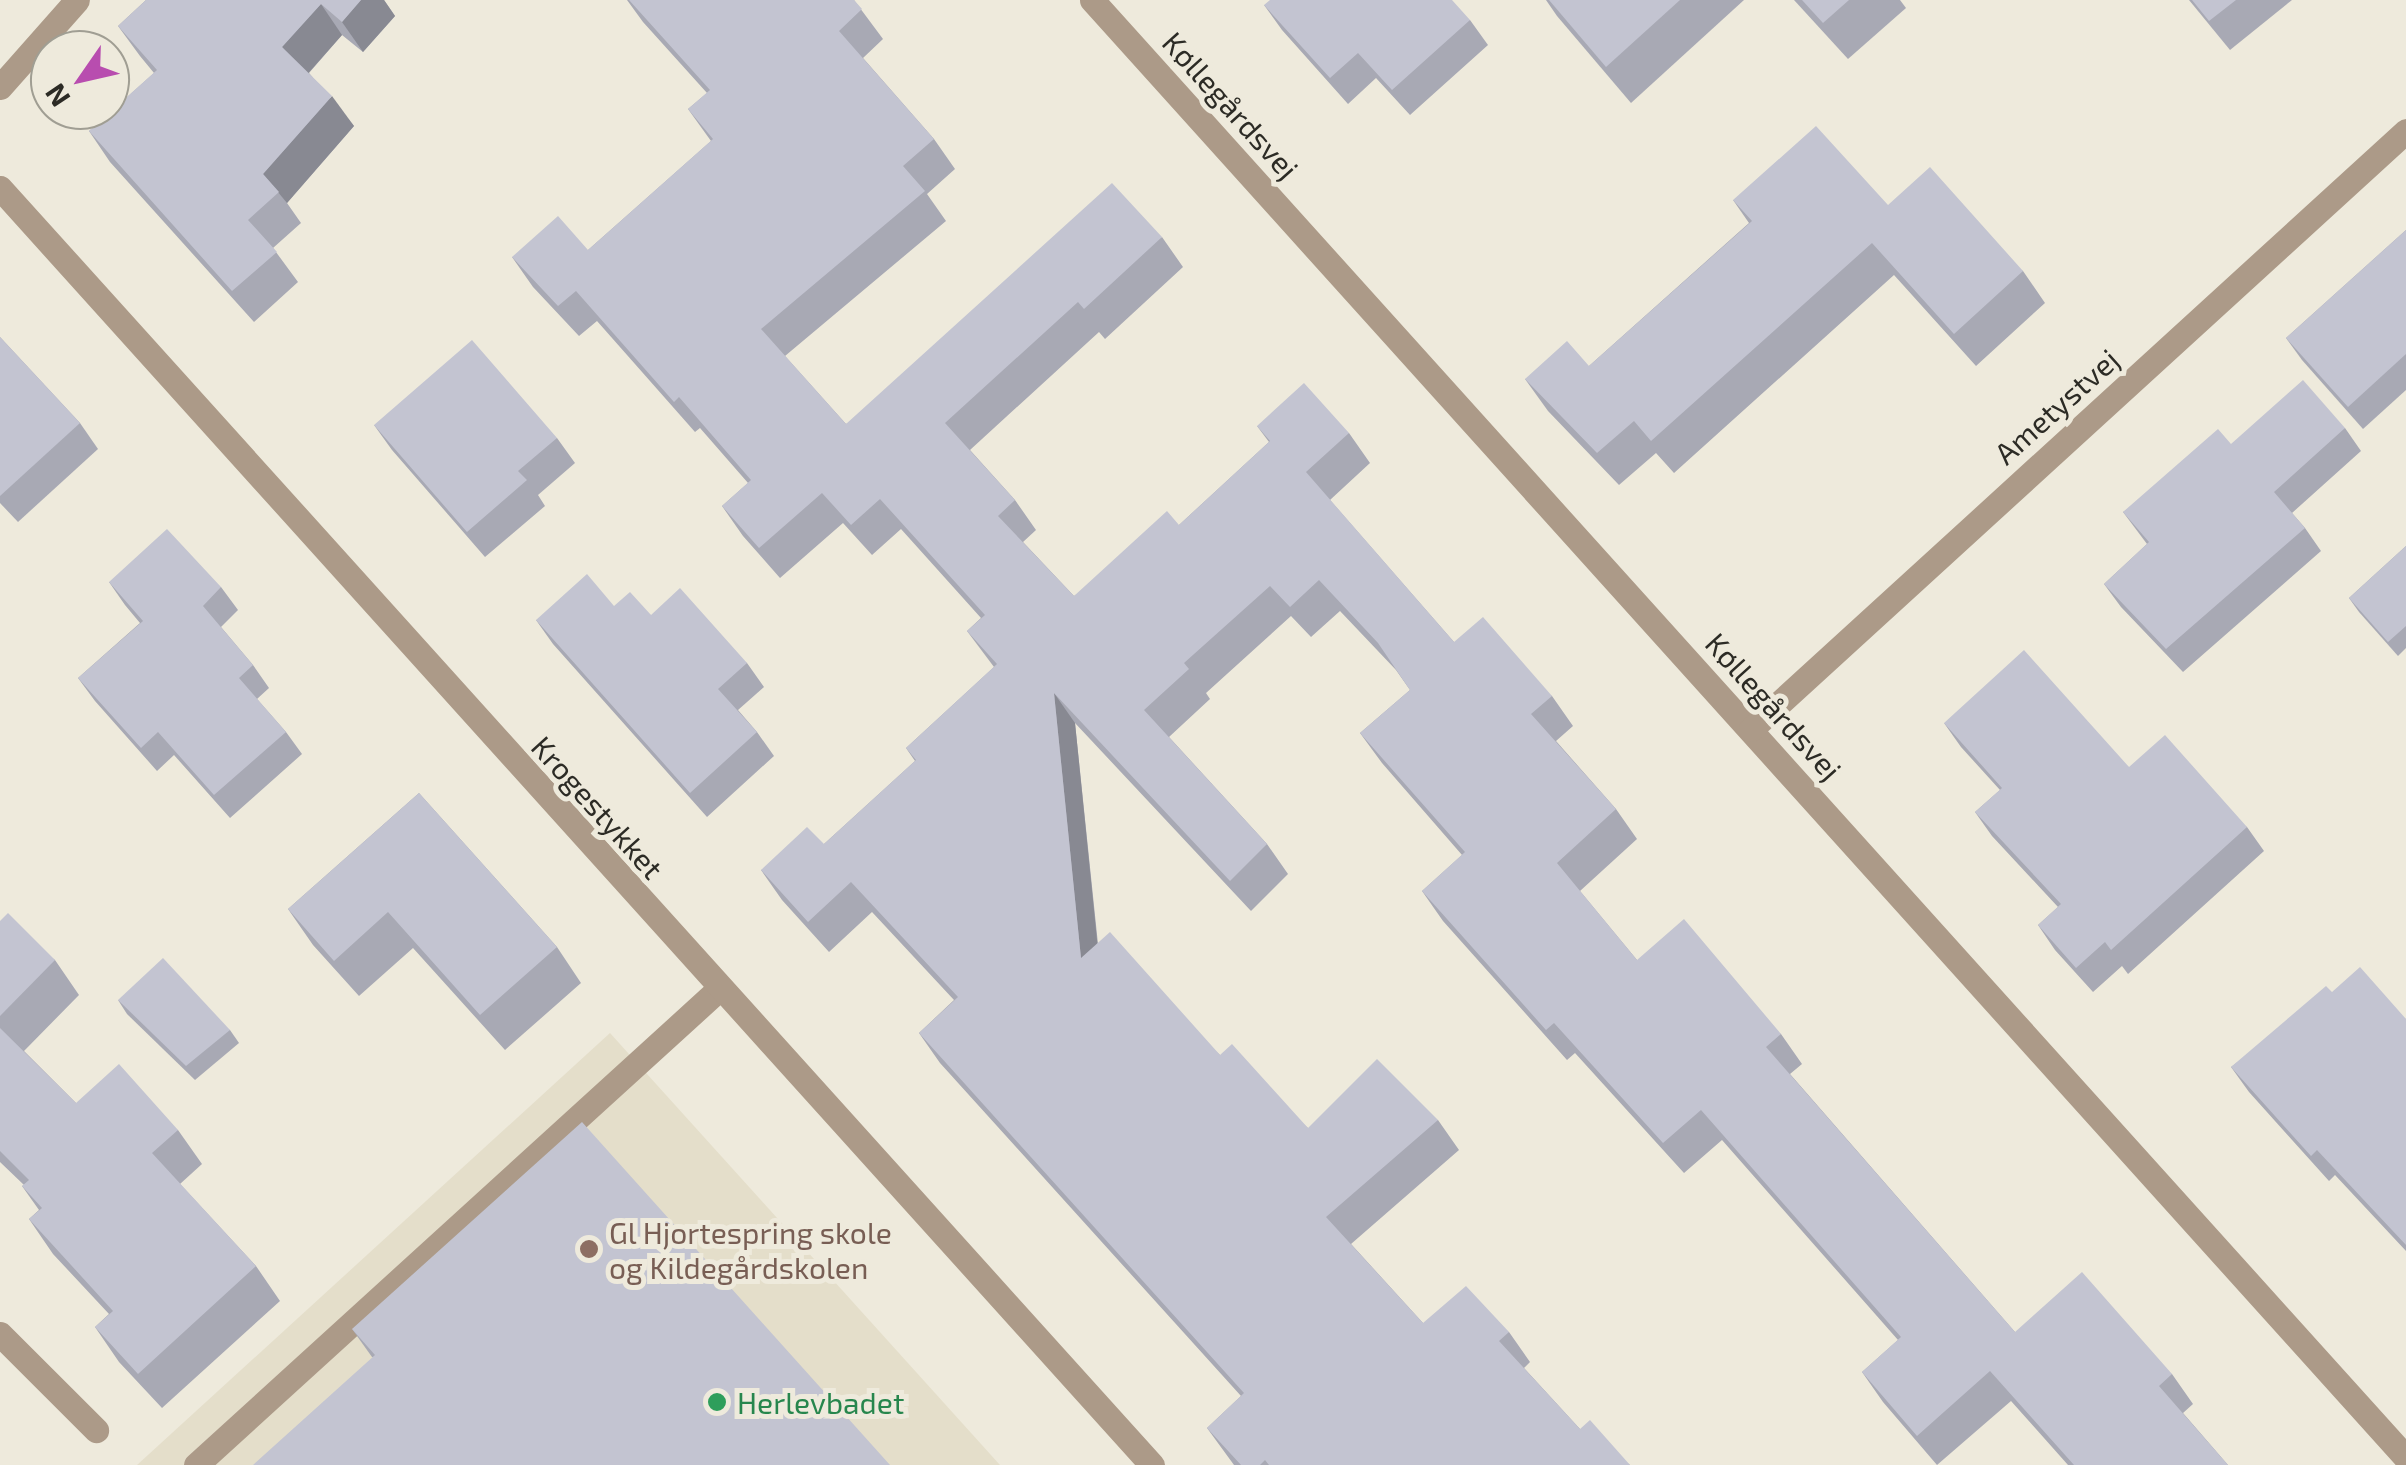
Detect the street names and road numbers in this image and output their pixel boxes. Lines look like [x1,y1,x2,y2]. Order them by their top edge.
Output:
street label: Køllegårdsvej [1156,24,1306,186]
street label: Ametystvej [1987,341,2125,471]
street label: Køllegårdsvej [1699,625,1849,787]
street label: Krogestykket [525,728,671,886]

